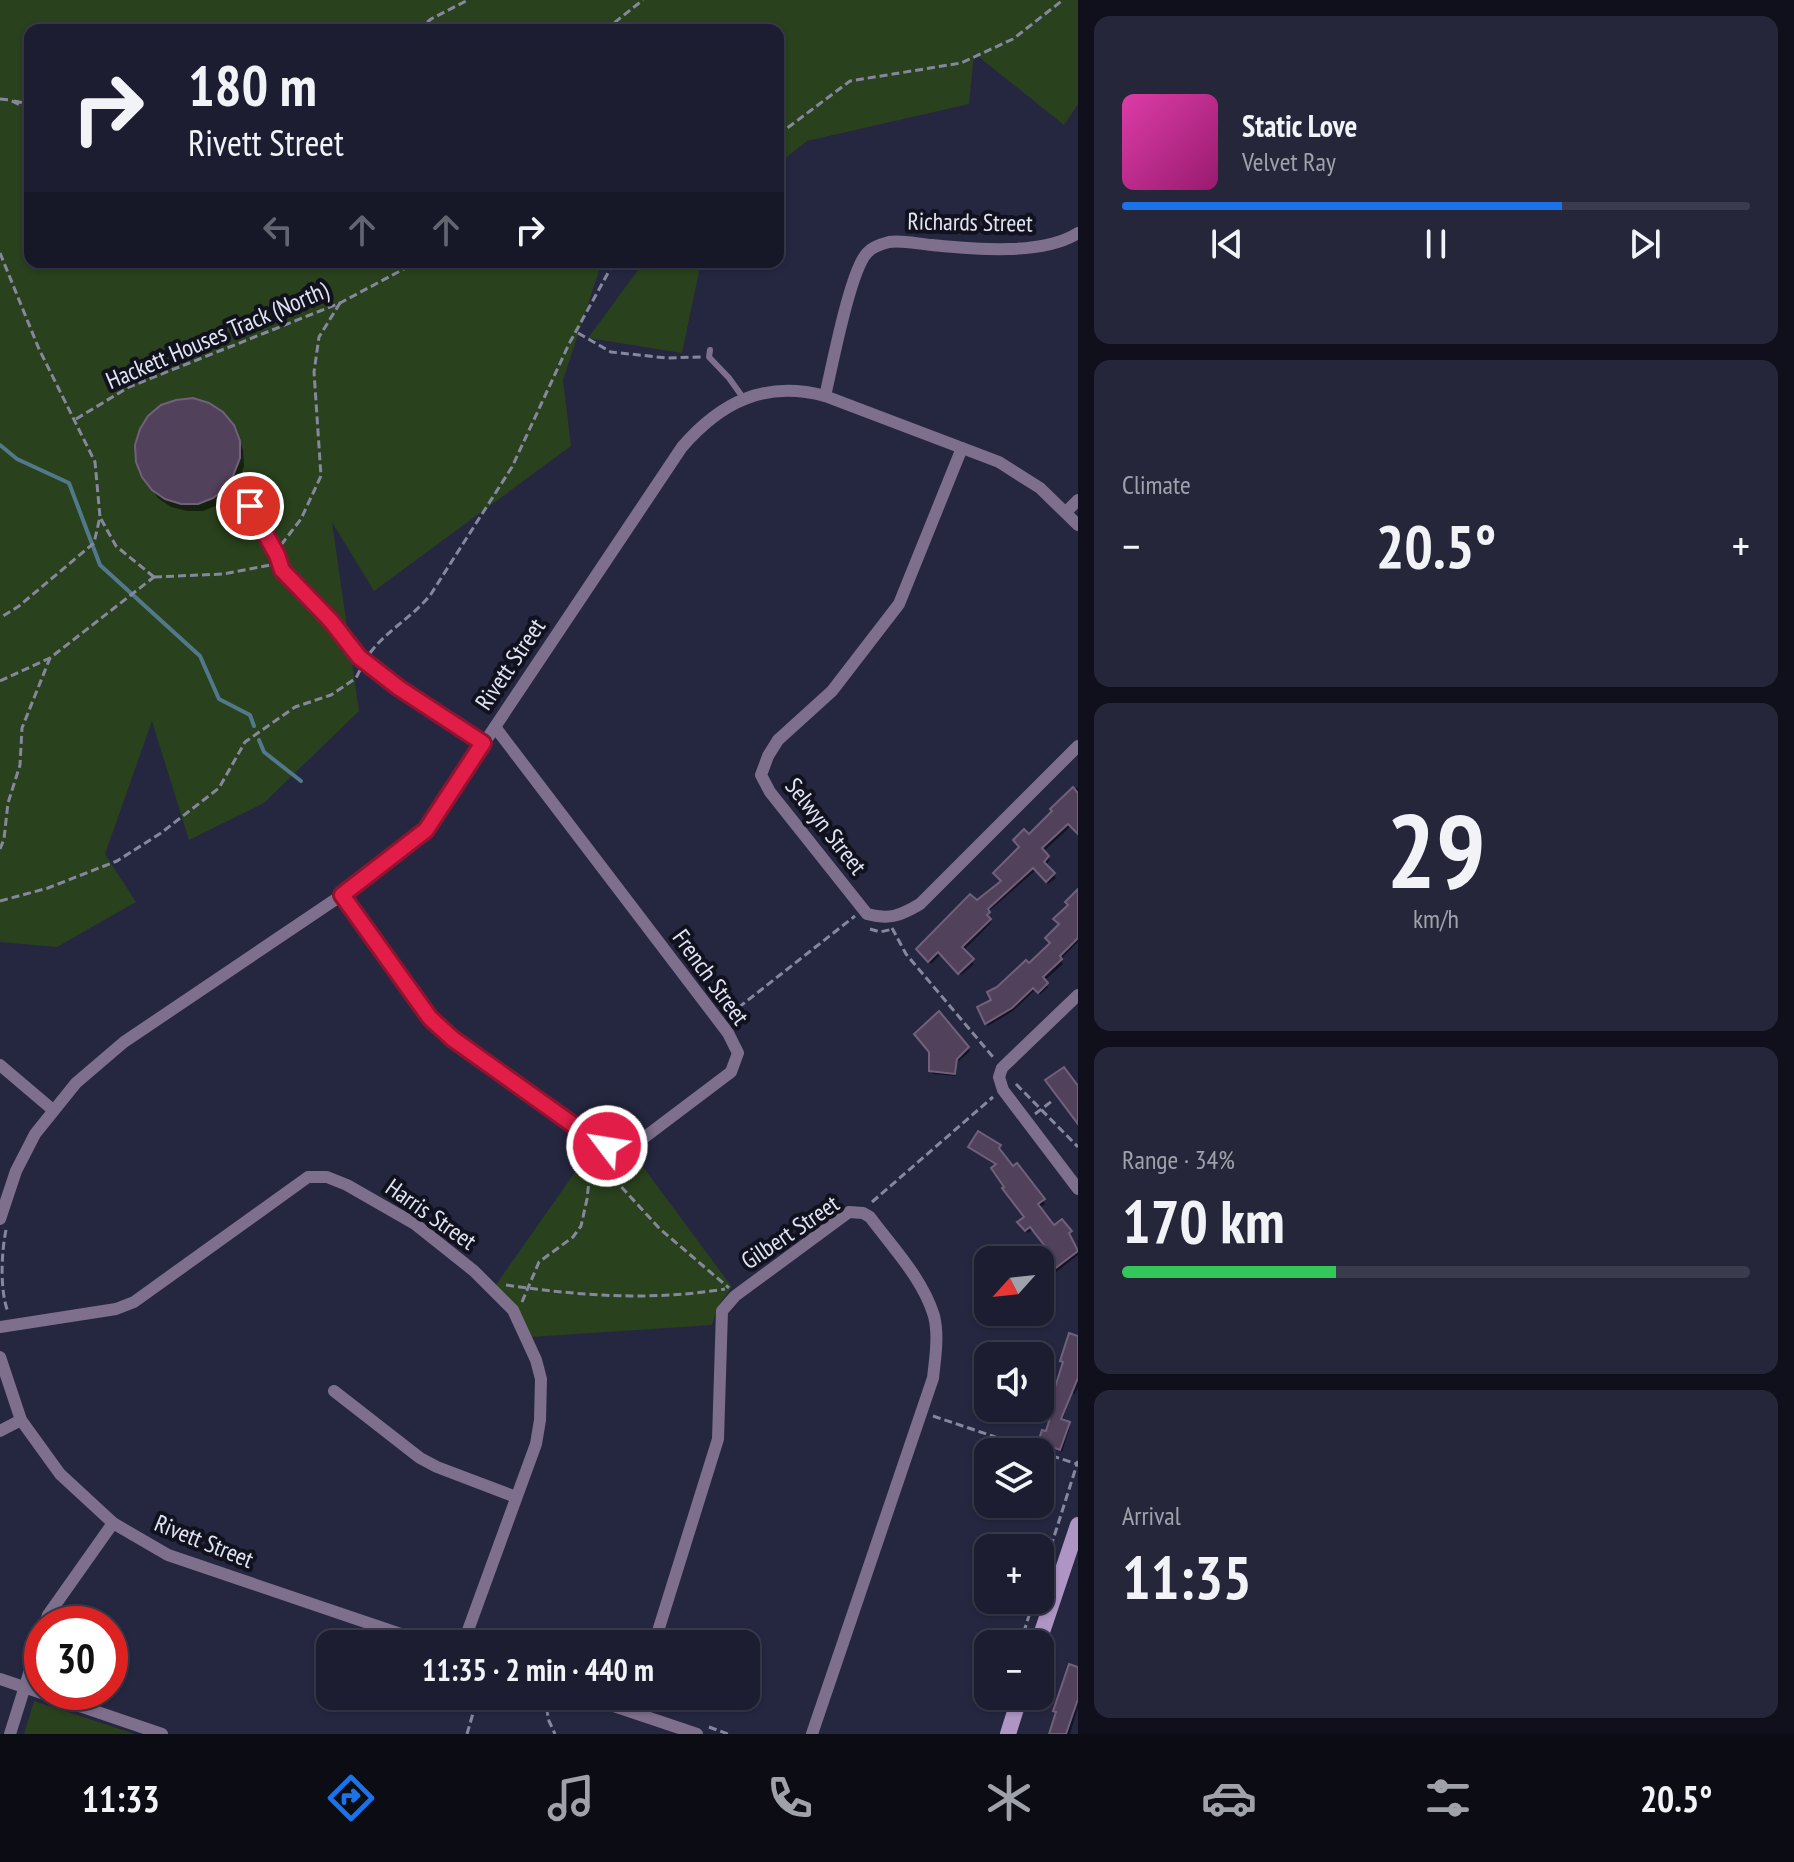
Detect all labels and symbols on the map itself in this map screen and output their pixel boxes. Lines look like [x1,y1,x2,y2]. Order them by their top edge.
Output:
street label: Richards Street [907,205,1033,239]
street label: Hackett Houses Track (North) [101,274,333,396]
pin [216,472,284,540]
street label: Rivett Street [468,612,552,716]
street label: Selwyn Street [779,771,874,881]
street label: French Street [666,923,756,1031]
position arrow [565,1104,649,1188]
street label: Harris Street [380,1172,483,1257]
street label: Gilbert Street [735,1188,845,1276]
north arrow [974,1246,1054,1326]
street label: Rivett Street [150,1507,258,1575]
speed limit sign: 30 [24,1606,128,1710]

